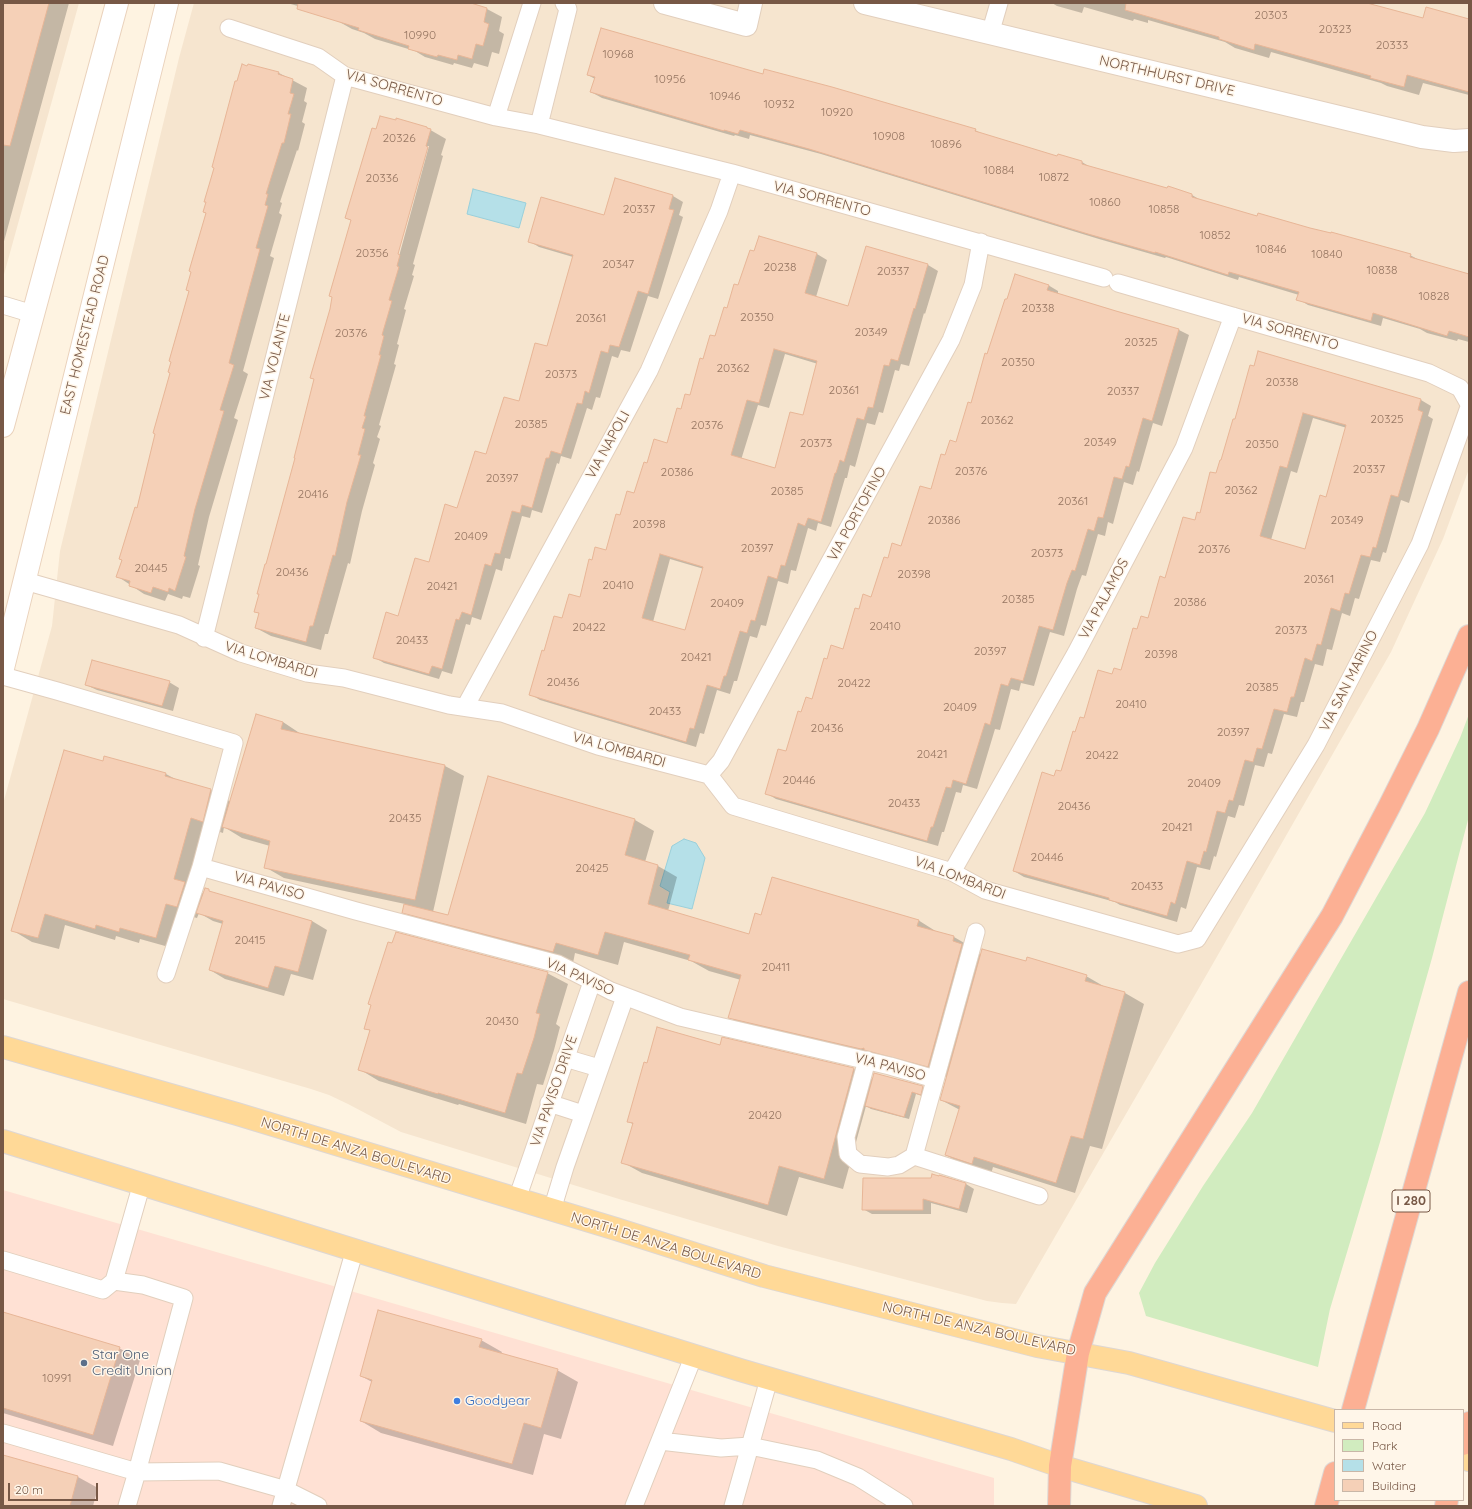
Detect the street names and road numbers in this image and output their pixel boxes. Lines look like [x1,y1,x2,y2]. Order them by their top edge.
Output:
street label: NORTHHURST DRIVE [1098,52,1236,100]
street label: VIA SORRENTO [344,66,444,110]
street label: VIA SORRENTO [771,178,873,220]
street label: EAST HOMESTEAD ROAD [57,254,113,416]
street label: VIA SORRENTO [1240,310,1340,354]
street label: VIA VOLANTE [256,312,294,402]
street label: VIA NAPOLI [582,408,634,482]
street label: VIA PORTOFINO [824,464,890,564]
street label: VIA PALAMOS [1076,556,1132,642]
street label: VIA SAN MARINO [1316,628,1382,734]
street label: VIA LOMBARDI [222,638,320,682]
street label: VIA LOMBARDI [570,729,668,771]
street label: VIA LOMBARDI [912,853,1008,903]
street label: VIA PAVISO [232,868,306,904]
street label: VIA PAVISO [543,955,617,999]
street label: VIA PAVISO DRIVE [527,1033,581,1149]
street label: VIA PAVISO [853,1049,927,1085]
street label: NORTH DE ANZA BOULEVARD [259,1114,453,1188]
road number: I 280 [1392,1190,1430,1212]
street label: NORTH DE ANZA BOULEVARD [569,1209,763,1283]
street label: NORTH DE ANZA BOULEVARD [881,1299,1077,1359]

